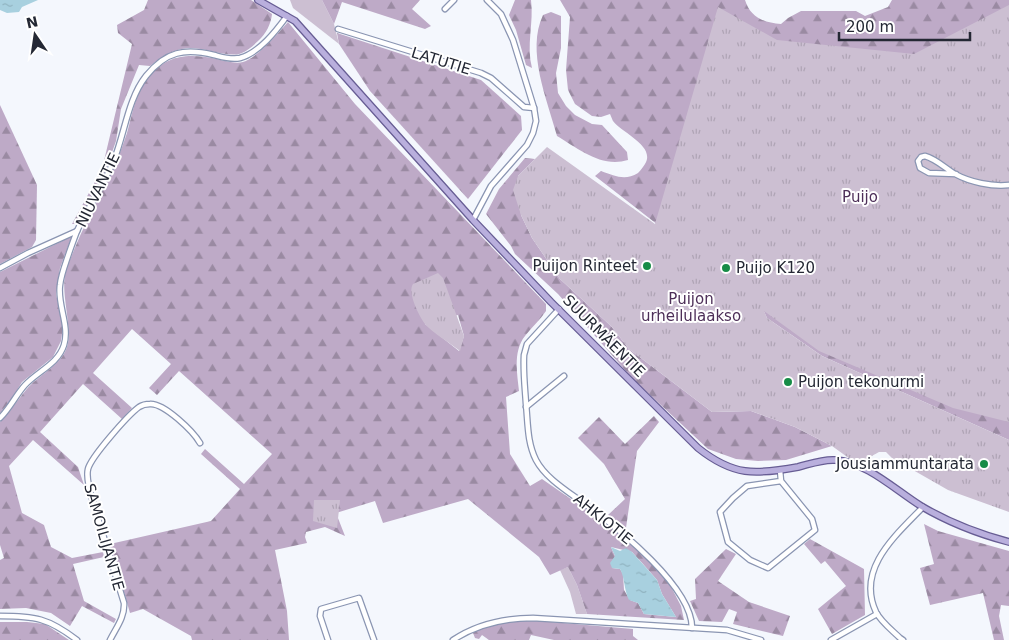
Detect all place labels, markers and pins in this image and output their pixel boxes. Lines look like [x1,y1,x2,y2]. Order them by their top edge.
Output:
place label: Puijon Rinteet [533,257,637,275]
place label: Puijo K120 [736,259,815,277]
marker: Puijon Rinteet [641,260,653,272]
marker: Puijo K120 [720,262,732,274]
place label: Puijon tekonurmi [798,373,924,391]
marker: Puijon tekonurmi [782,376,794,388]
place label: Jousiammuntarata [835,455,974,473]
marker: Jousiammuntarata [978,458,990,470]

